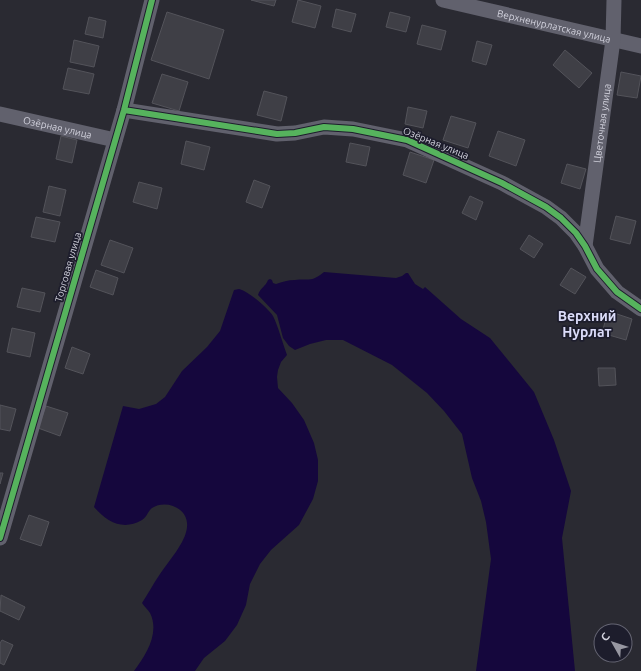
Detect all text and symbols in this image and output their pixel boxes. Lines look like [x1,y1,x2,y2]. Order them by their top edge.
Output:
street label: Верхненурлатская улица [496,7,612,44]
street label: Цветочная улица [591,83,613,163]
street label: Озёрная улица [22,114,93,140]
street label: Озёрная улица [402,125,470,161]
street label: Торговая улица [53,231,83,303]
district label: Верхний Нурлат [558,308,616,340]
north arrow [593,623,633,663]
text: С [598,630,612,643]

